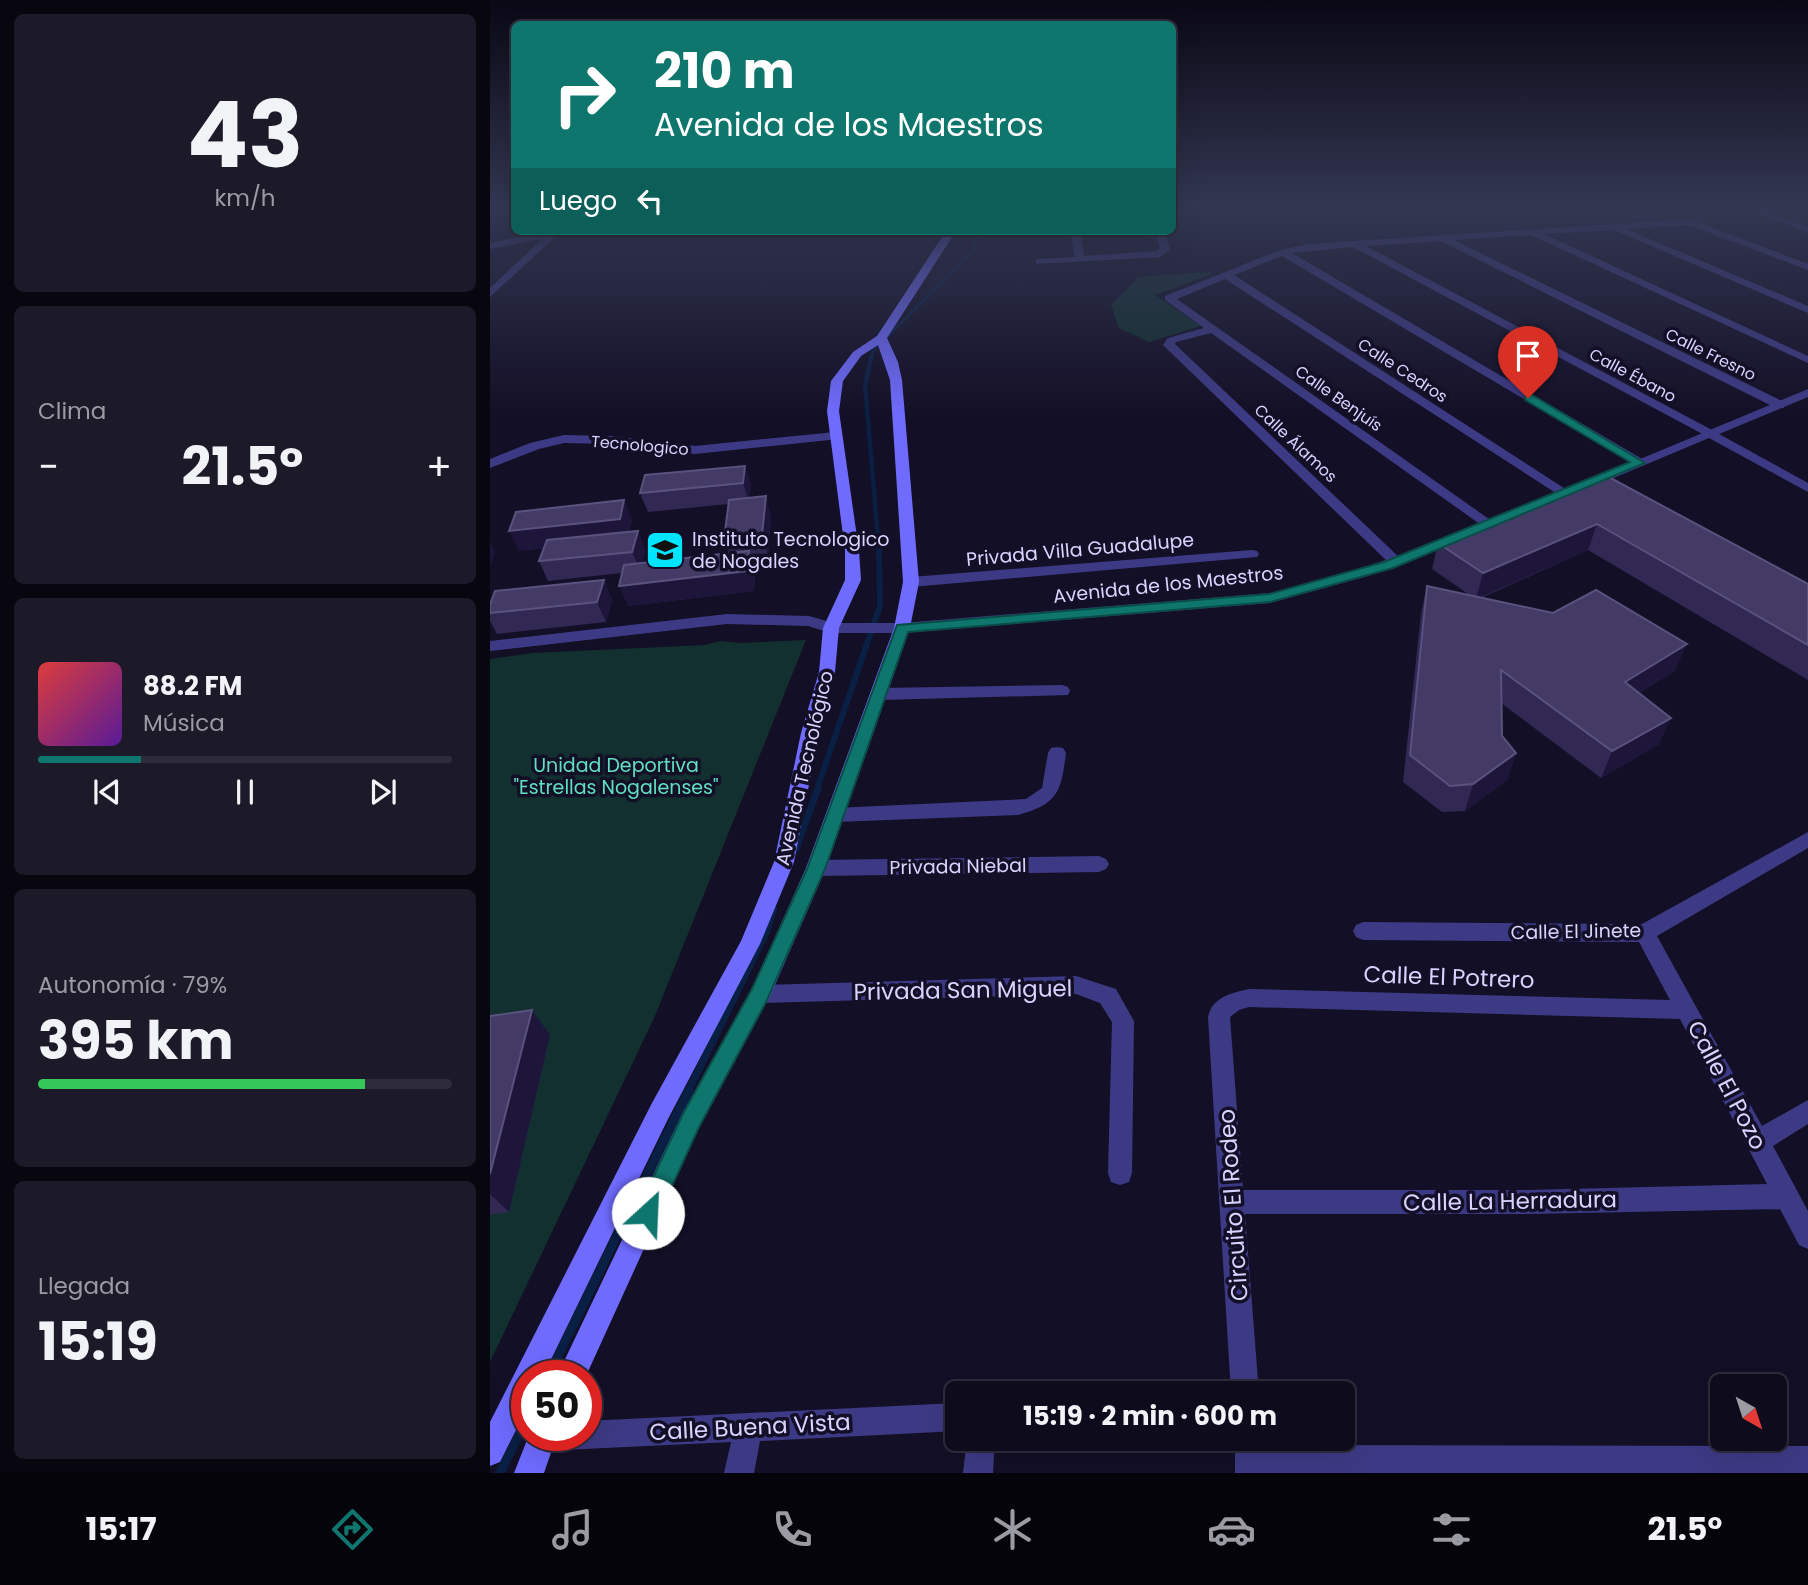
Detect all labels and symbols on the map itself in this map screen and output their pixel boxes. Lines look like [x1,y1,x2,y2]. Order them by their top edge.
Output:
street label: Calle Fresno [1662,323,1760,386]
pin [1498,326,1558,398]
street label: Calle Cedros [1353,333,1452,408]
street label: Calle Ébano [1585,343,1680,408]
street label: Calle Benjuís [1290,360,1387,437]
street label: Calle Álamos [1249,399,1342,488]
street label: Tecnologico [590,430,690,461]
place label: Instituto Tecnologico de Nogales [692,526,890,575]
street label: Privada Villa Guadalupe [965,526,1195,573]
school or university icon: Instituto Tecnologico de Nogales [644,529,686,571]
street label: Avenida de los Maestros [1052,559,1285,610]
street label: Avenida Tecnológico [769,668,840,868]
park label: Unidad Deportiva "Estrellas Nogalenses" [513,752,719,801]
street label: Privada Niebal [889,852,1027,881]
street label: Calle El Jinete [1510,917,1642,946]
street label: Calle El Potrero [1363,958,1535,996]
street label: Privada San Miguel [853,972,1073,1008]
street label: Calle El Pozo [1680,1015,1774,1155]
street label: Circuito El Rodeo [1210,1108,1256,1302]
position arrow [611,1176,685,1250]
street label: Calle La Herradura [1403,1183,1617,1219]
speed limit sign: 50 [511,1360,602,1451]
north arrow [1710,1374,1787,1451]
street label: Calle Buena Vista [648,1406,852,1448]

